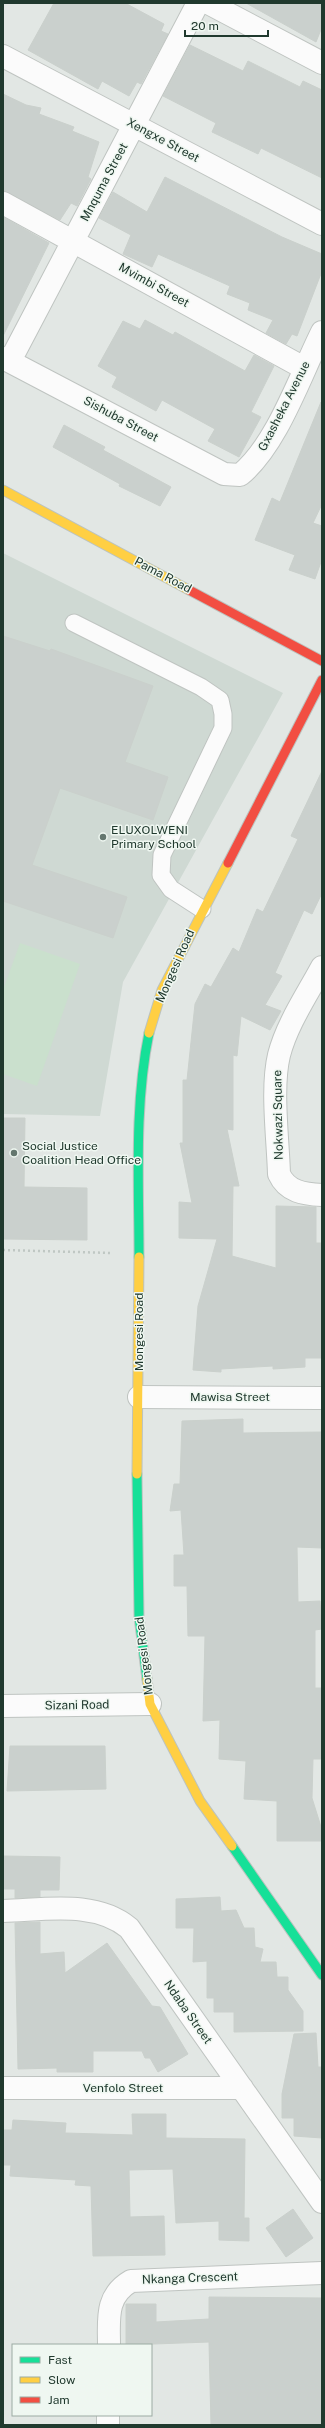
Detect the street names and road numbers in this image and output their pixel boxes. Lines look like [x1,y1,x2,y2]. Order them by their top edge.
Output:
street label: Xengxe Street [124,115,202,165]
street label: Mnquma Street [77,140,131,224]
street label: Mvimbi Street [116,260,192,310]
street label: Gxasheka Avenue [255,359,313,453]
street label: Sishuba Street [81,393,161,445]
street label: Pama Road [132,554,194,596]
street label: Mongesi Road [153,927,197,1005]
street label: Nokwazi Square [270,1070,286,1160]
street label: Mongesi Road [132,1293,146,1371]
street label: Mawisa Street [190,1390,270,1404]
street label: Mongesi Road [132,1616,156,1696]
street label: Sizani Road [45,1697,109,1713]
street label: Ndaba Street [161,1977,215,2047]
street label: Venfolo Street [83,2081,164,2095]
street label: Nkanga Crescent [142,2269,239,2287]

